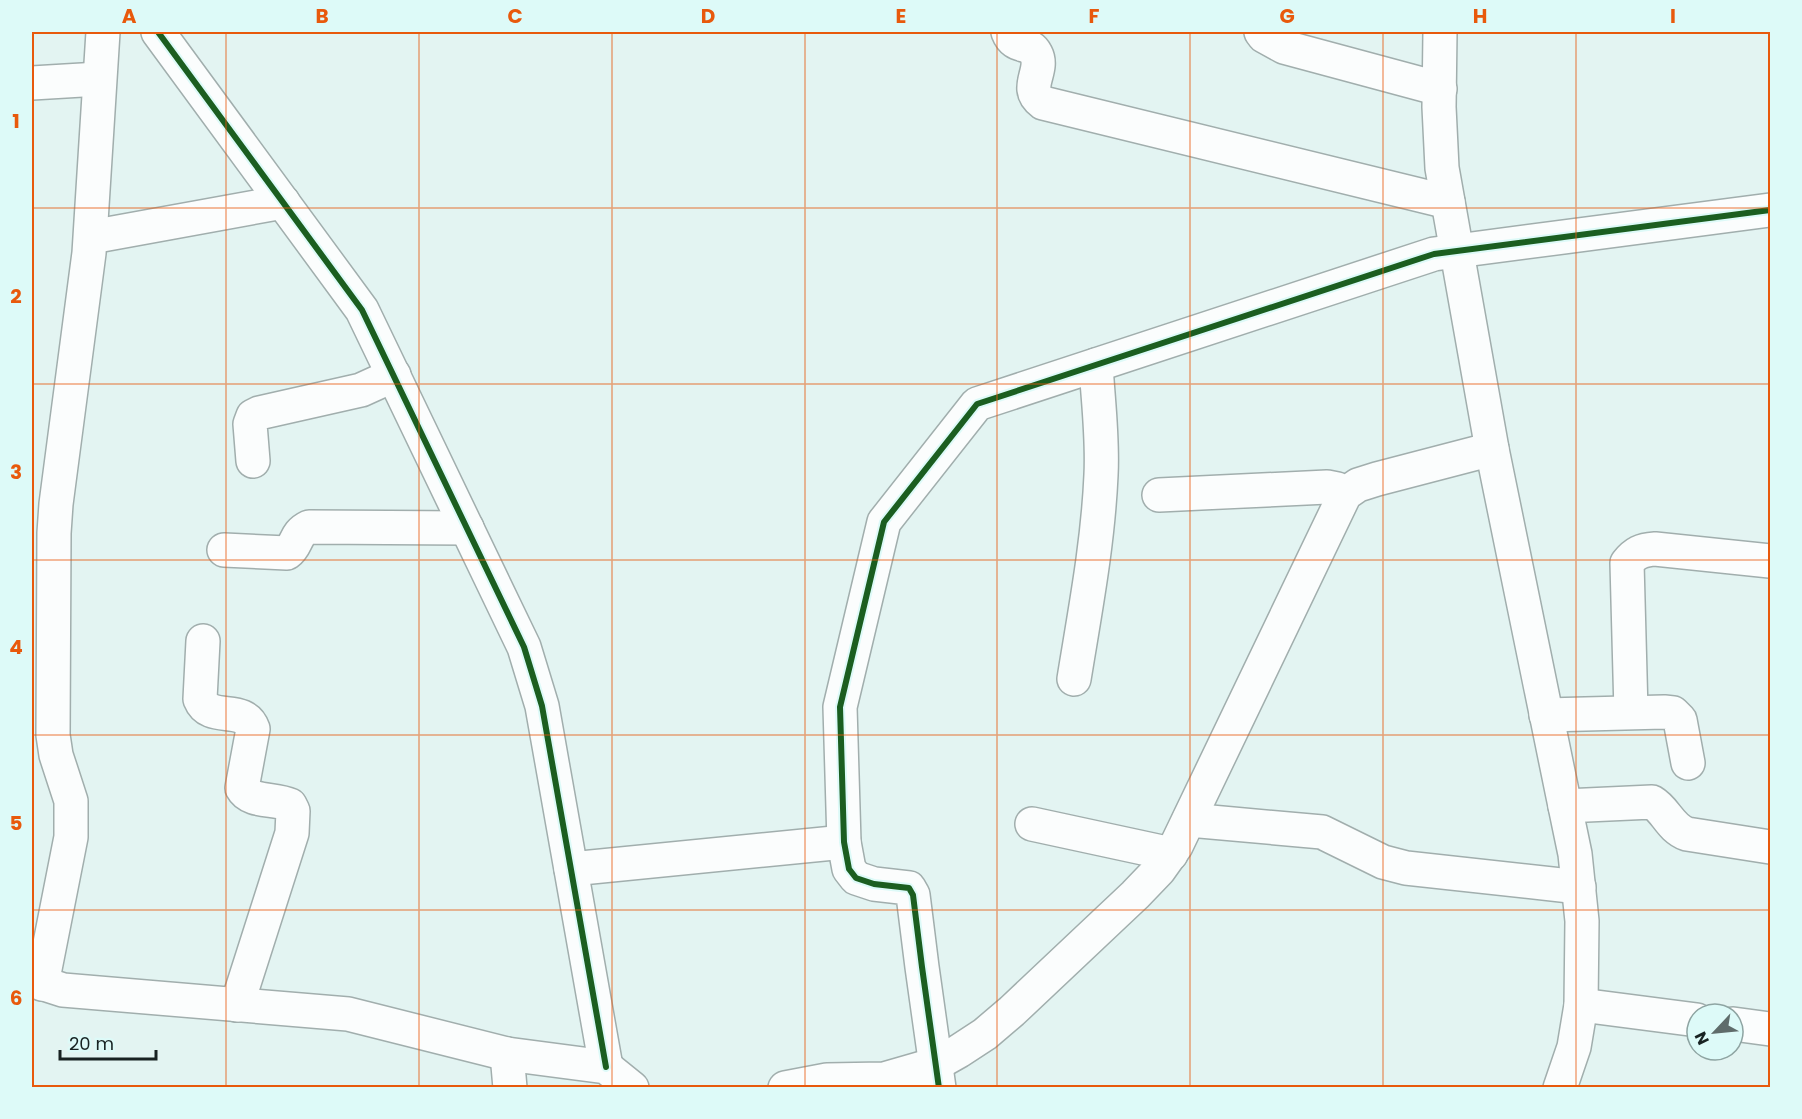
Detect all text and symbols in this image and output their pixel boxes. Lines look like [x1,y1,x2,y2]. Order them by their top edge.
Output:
text: A [122,2,137,30]
text: B [315,2,329,30]
text: C [507,2,523,30]
text: D [701,2,715,30]
text: E [896,2,906,30]
text: F [1089,2,1100,30]
text: G [1279,2,1295,30]
text: H [1473,2,1487,30]
text: I [1670,2,1676,30]
text: 1 [12,107,20,135]
text: 2 [10,282,22,310]
text: 3 [10,458,22,486]
text: 4 [9,633,23,661]
text: 5 [10,809,23,837]
text: 6 [10,984,22,1012]
north arrow [1685,1002,1745,1062]
scale bar [60,1023,156,1061]
text: N [1689,1028,1715,1049]
text: 20 m [69,1031,114,1056]

